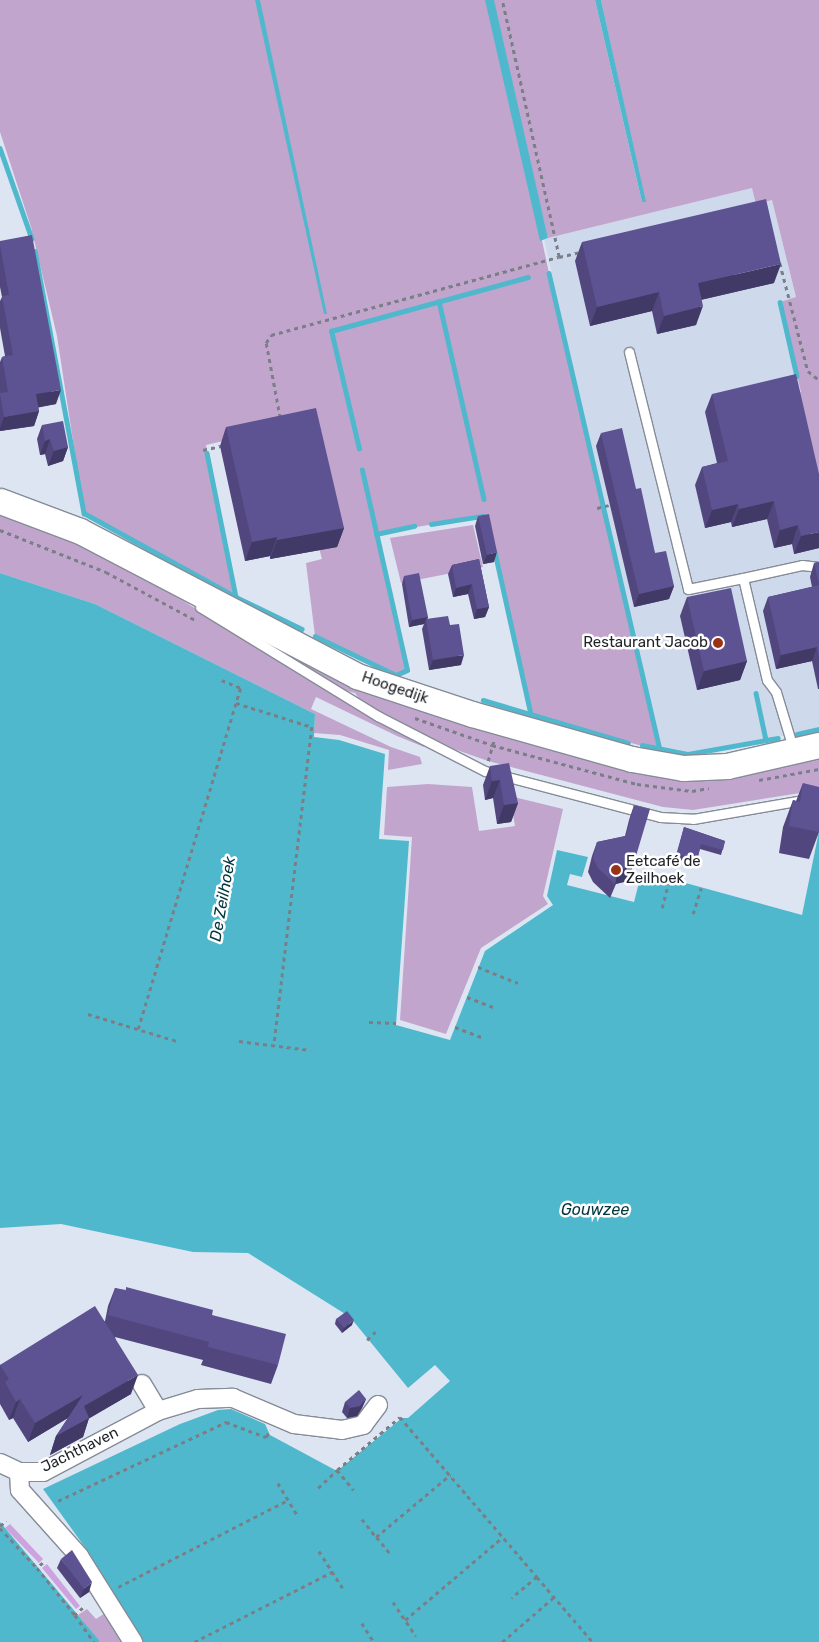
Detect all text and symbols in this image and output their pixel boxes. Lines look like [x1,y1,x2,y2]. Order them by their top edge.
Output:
place label: Restaurant Jacob [583,634,708,652]
marker: Restaurant Jacob [712,637,724,649]
street label: Hoogedijk [359,668,431,708]
place label: Eetcafé de Zeilhoek [626,852,701,887]
water label: De Zeilhoek [206,855,240,943]
marker: Eetcafé de Zeilhoek [610,864,622,876]
water label: Gouwzee [561,1200,629,1220]
street label: Jachthaven [38,1424,122,1476]

